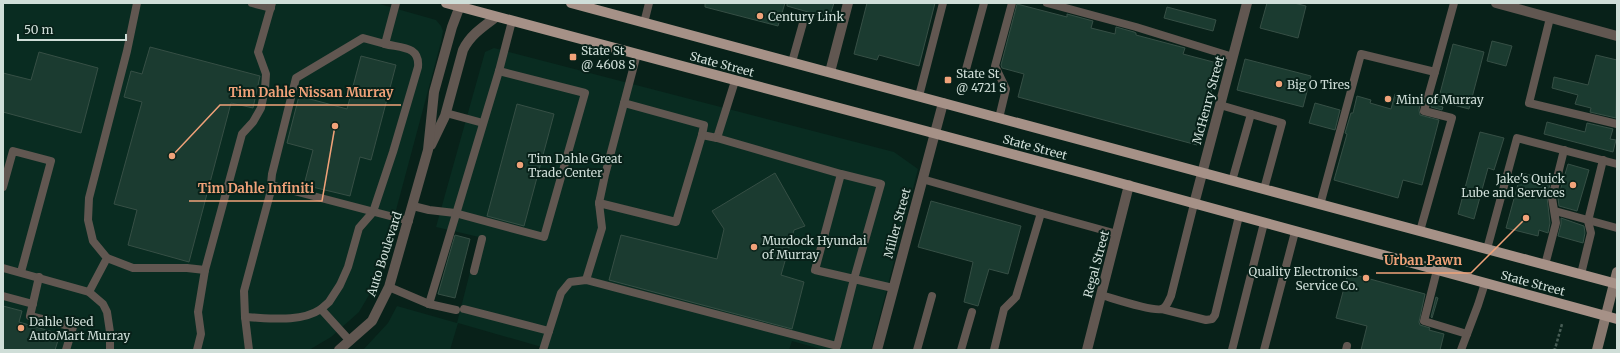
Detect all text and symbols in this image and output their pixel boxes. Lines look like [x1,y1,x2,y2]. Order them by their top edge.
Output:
place label: Century Link [768,9,844,24]
marker: Century Link [755,11,765,21]
scale bar [18,16,126,42]
text: 50 m [24,22,53,37]
place label: State St @ 4608 S [581,43,635,72]
street label: State Street [688,48,756,80]
marker: State St @ 4608 S [568,52,578,62]
street label: McHenry Street [1189,54,1227,146]
place label: State St @ 4721 S [956,66,1006,95]
marker: State St @ 4721 S [943,75,953,85]
place label: Big O Tires [1287,77,1350,92]
marker: Big O Tires [1274,79,1284,89]
callout: Tim Dahle Nissan Murray [220,80,401,105]
text: Tim Dahle Nissan Murray [228,84,394,101]
place label: Mini of Murray [1396,92,1484,107]
marker: Mini of Murray [1383,94,1393,104]
street label: State Street [1001,131,1069,163]
place label: Tim Dahle Great Trade Center [528,151,622,180]
marker: Tim Dahle Great Trade Center [515,160,525,170]
place label: Jake's Quick Lube and Services [1461,171,1565,200]
callout: Tim Dahle Infiniti [189,176,322,201]
text: Tim Dahle Infiniti [198,180,315,197]
marker: Jake's Quick Lube and Services [1568,180,1578,190]
street label: Miller Street [880,186,914,260]
street label: Auto Boulevard [363,210,405,299]
street label: Regal Street [1080,228,1112,299]
place label: Murdock Hyundai of Murray [762,233,867,262]
marker: Murdock Hyundai of Murray [749,242,759,252]
callout: Urban Pawn [1376,248,1471,273]
text: Urban Pawn [1384,252,1462,269]
place label: Quality Electronics Service Co. [1249,264,1358,293]
street label: State Street [1499,267,1567,299]
marker: Quality Electronics Service Co. [1361,273,1371,283]
place label: Dahle Used AutoMart Murray [28,314,130,343]
marker: Dahle Used AutoMart Murray [16,323,26,333]

